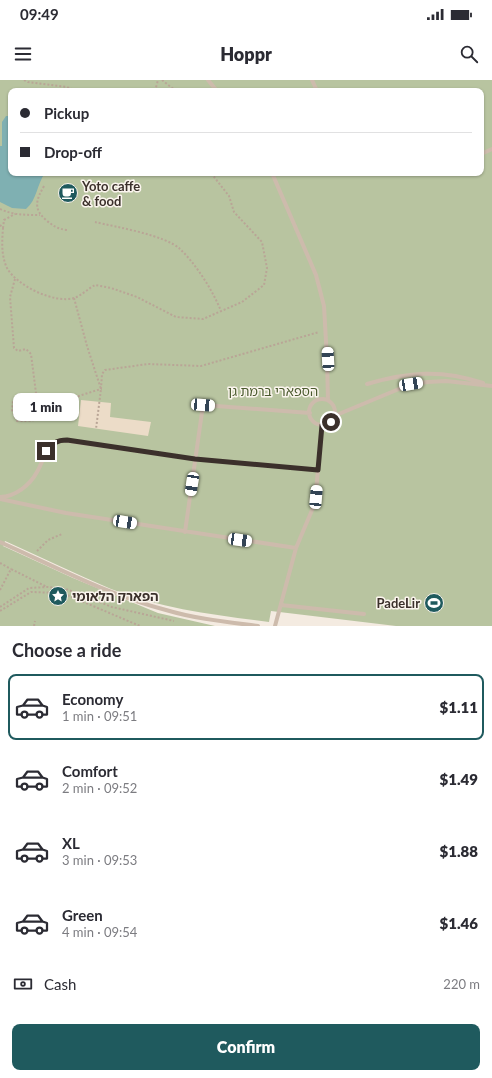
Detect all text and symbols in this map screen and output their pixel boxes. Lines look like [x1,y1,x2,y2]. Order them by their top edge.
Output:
text: 09:49 [20,5,59,23]
icon: menu [12,43,34,65]
text: Hoppr [220,43,272,65]
icon: search [458,43,480,65]
text: Pickup [44,104,89,122]
text: Drop-off [44,143,102,161]
place label: Yoto caffe & food [81,178,140,209]
cafe icon: Yoto caffe & food [57,182,79,204]
car [321,347,335,371]
car [398,376,424,392]
park label: הספארי ברמת גן [228,383,318,399]
callout: 1 min [13,393,79,421]
car [191,398,215,412]
text: 1 min [30,399,62,415]
route start [322,413,340,431]
route end [37,442,55,460]
car [184,471,200,497]
car [309,485,323,509]
car [112,514,138,530]
car [227,532,253,548]
place icon: הפארק הלאומי [47,585,69,607]
place label: הפארק הלאומי [72,588,159,604]
sports icon: PadeLir [423,592,445,614]
place label: PadeLir [376,595,420,611]
text: Choose a ride [12,639,121,661]
icon: car [14,689,50,725]
text: Economy [62,690,123,708]
text: $1.11 [440,698,478,716]
text: 1 min · 09:51 [62,708,137,724]
icon: car [14,761,50,797]
text: Comfort [62,762,118,780]
text: $1.49 [440,770,478,788]
text: 2 min · 09:52 [62,780,137,796]
icon: car [14,833,50,869]
text: XL [62,834,80,852]
text: $1.88 [440,842,478,860]
text: 3 min · 09:53 [62,852,137,868]
icon: car [14,905,50,941]
text: Green [62,906,103,924]
text: $1.46 [440,914,478,932]
text: 4 min · 09:54 [62,924,137,940]
icon: cash [12,973,34,995]
text: Cash [44,975,76,993]
text: 220 m [443,976,480,992]
button: Confirm [12,1024,480,1070]

